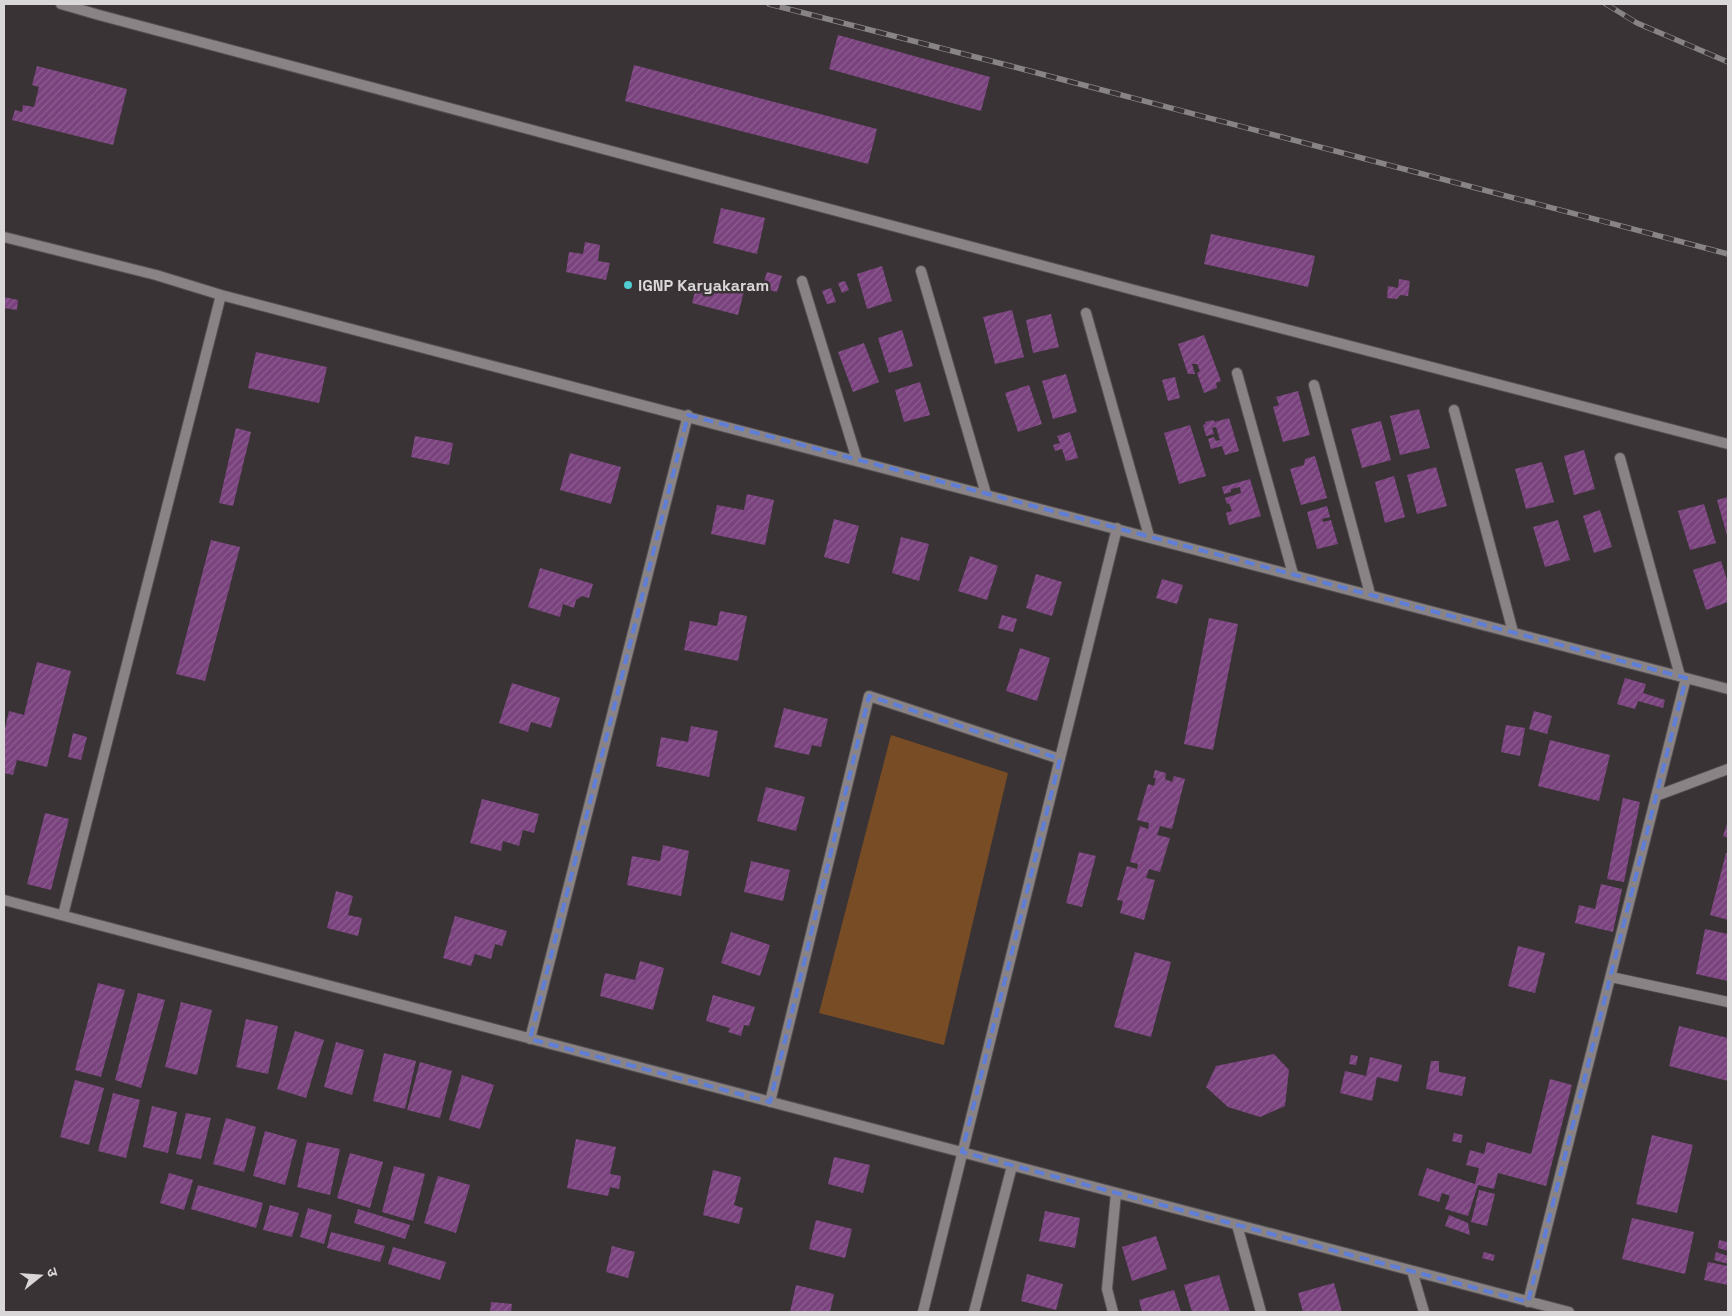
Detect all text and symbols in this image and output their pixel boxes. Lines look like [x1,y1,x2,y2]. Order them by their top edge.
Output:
place label: IGNP Karyakaram [638,275,769,296]
marker: IGNP Karyakaram [622,279,634,291]
north arrow [15,1251,65,1301]
text: उ [43,1266,62,1280]

